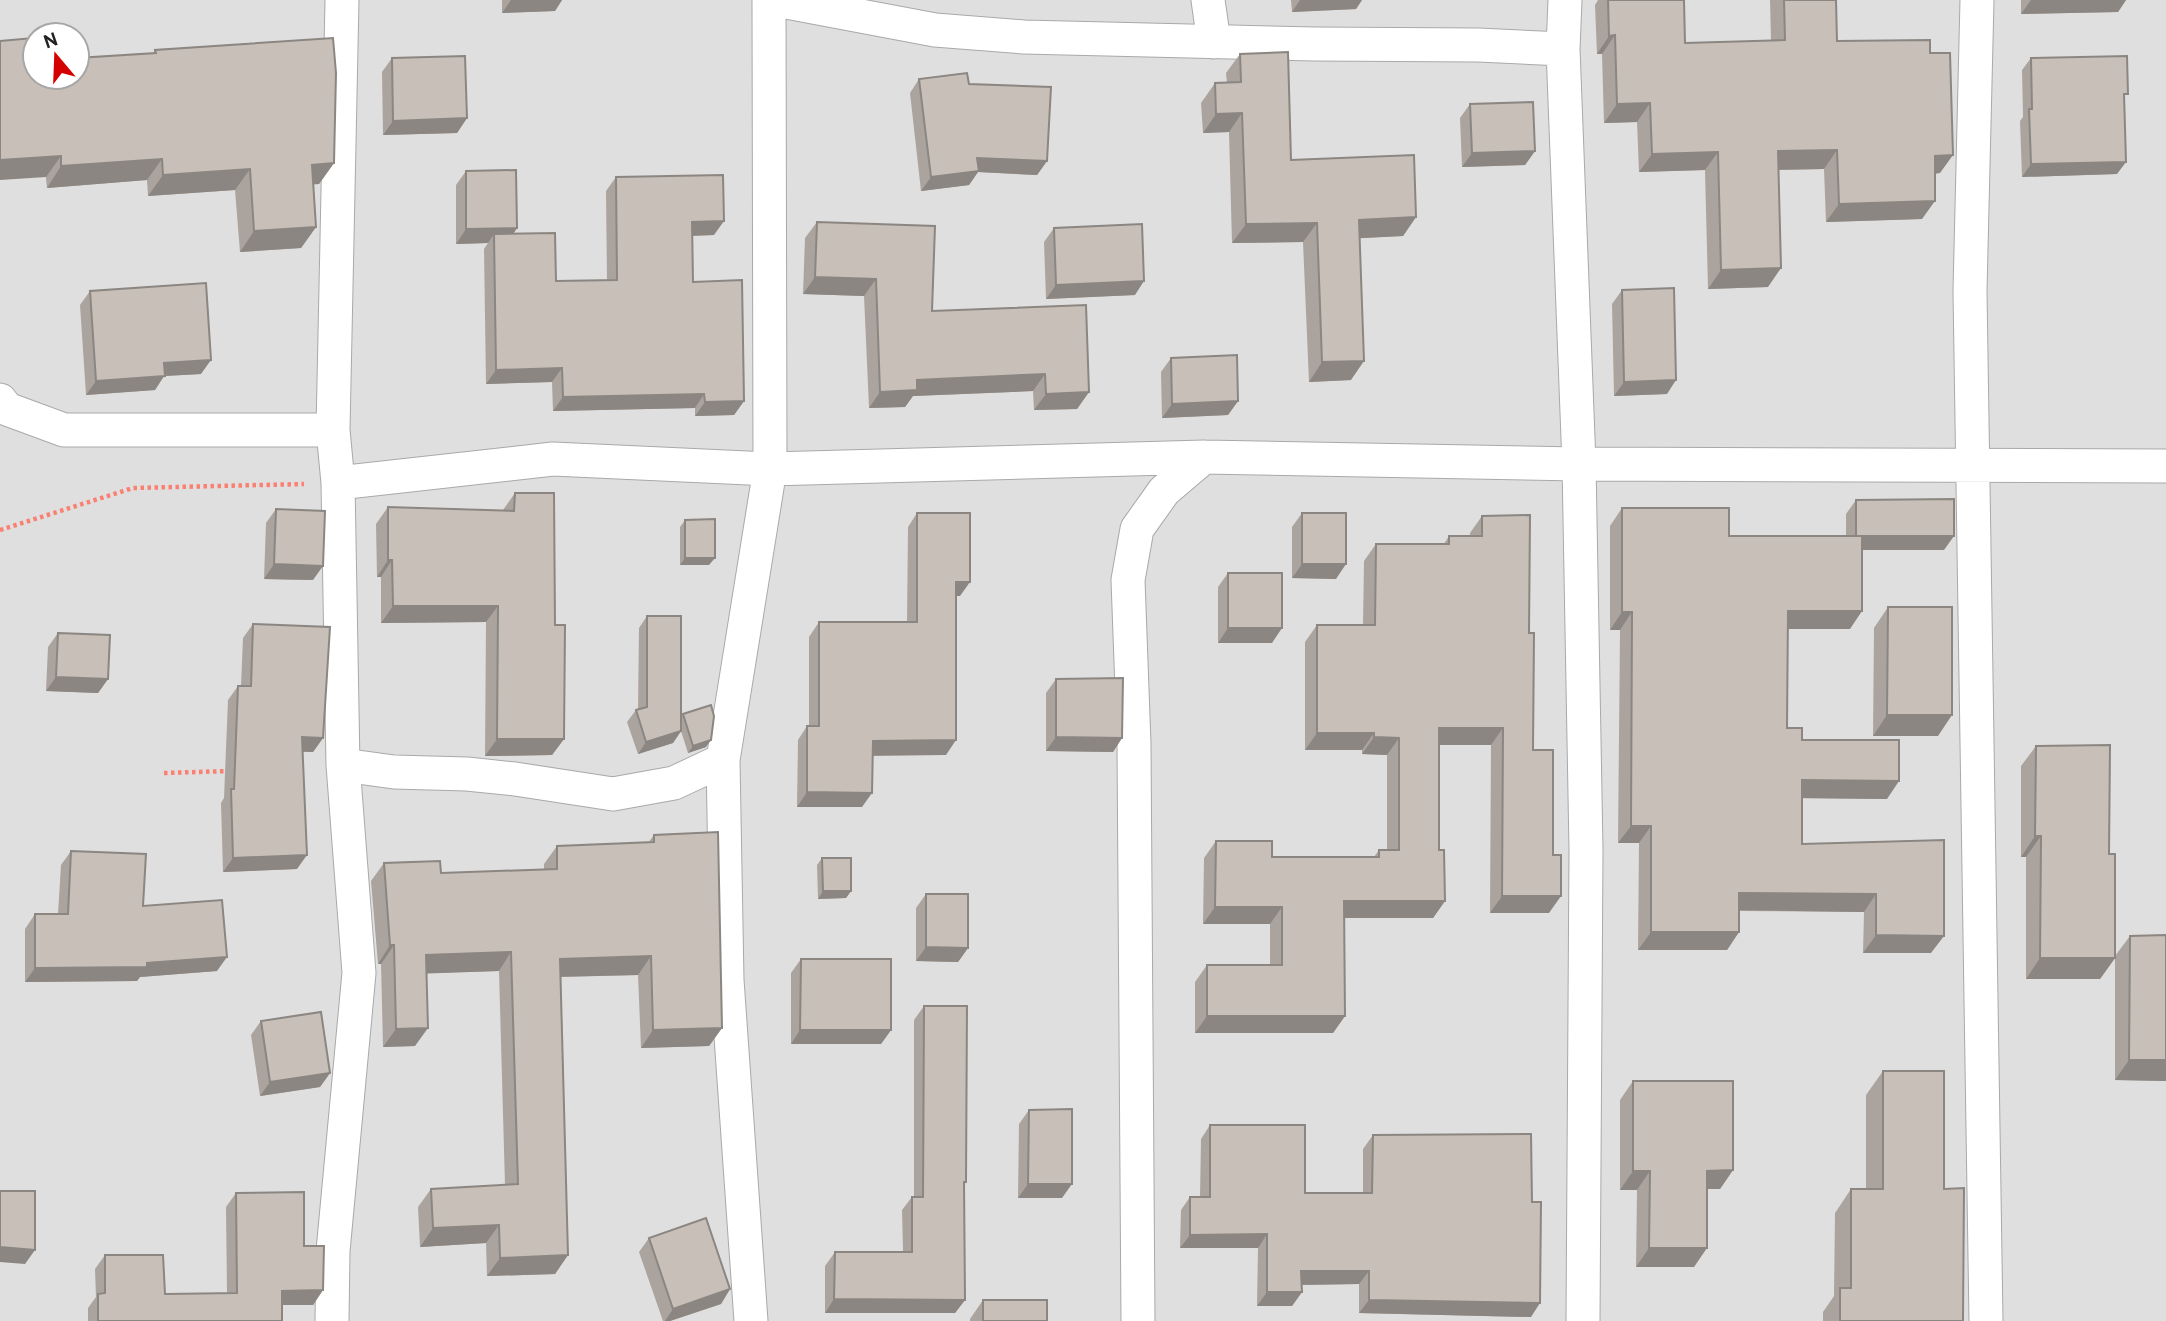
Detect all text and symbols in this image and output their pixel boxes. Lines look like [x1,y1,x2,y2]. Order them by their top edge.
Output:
north arrow [21,21,91,91]
text: N [41,28,61,55]

